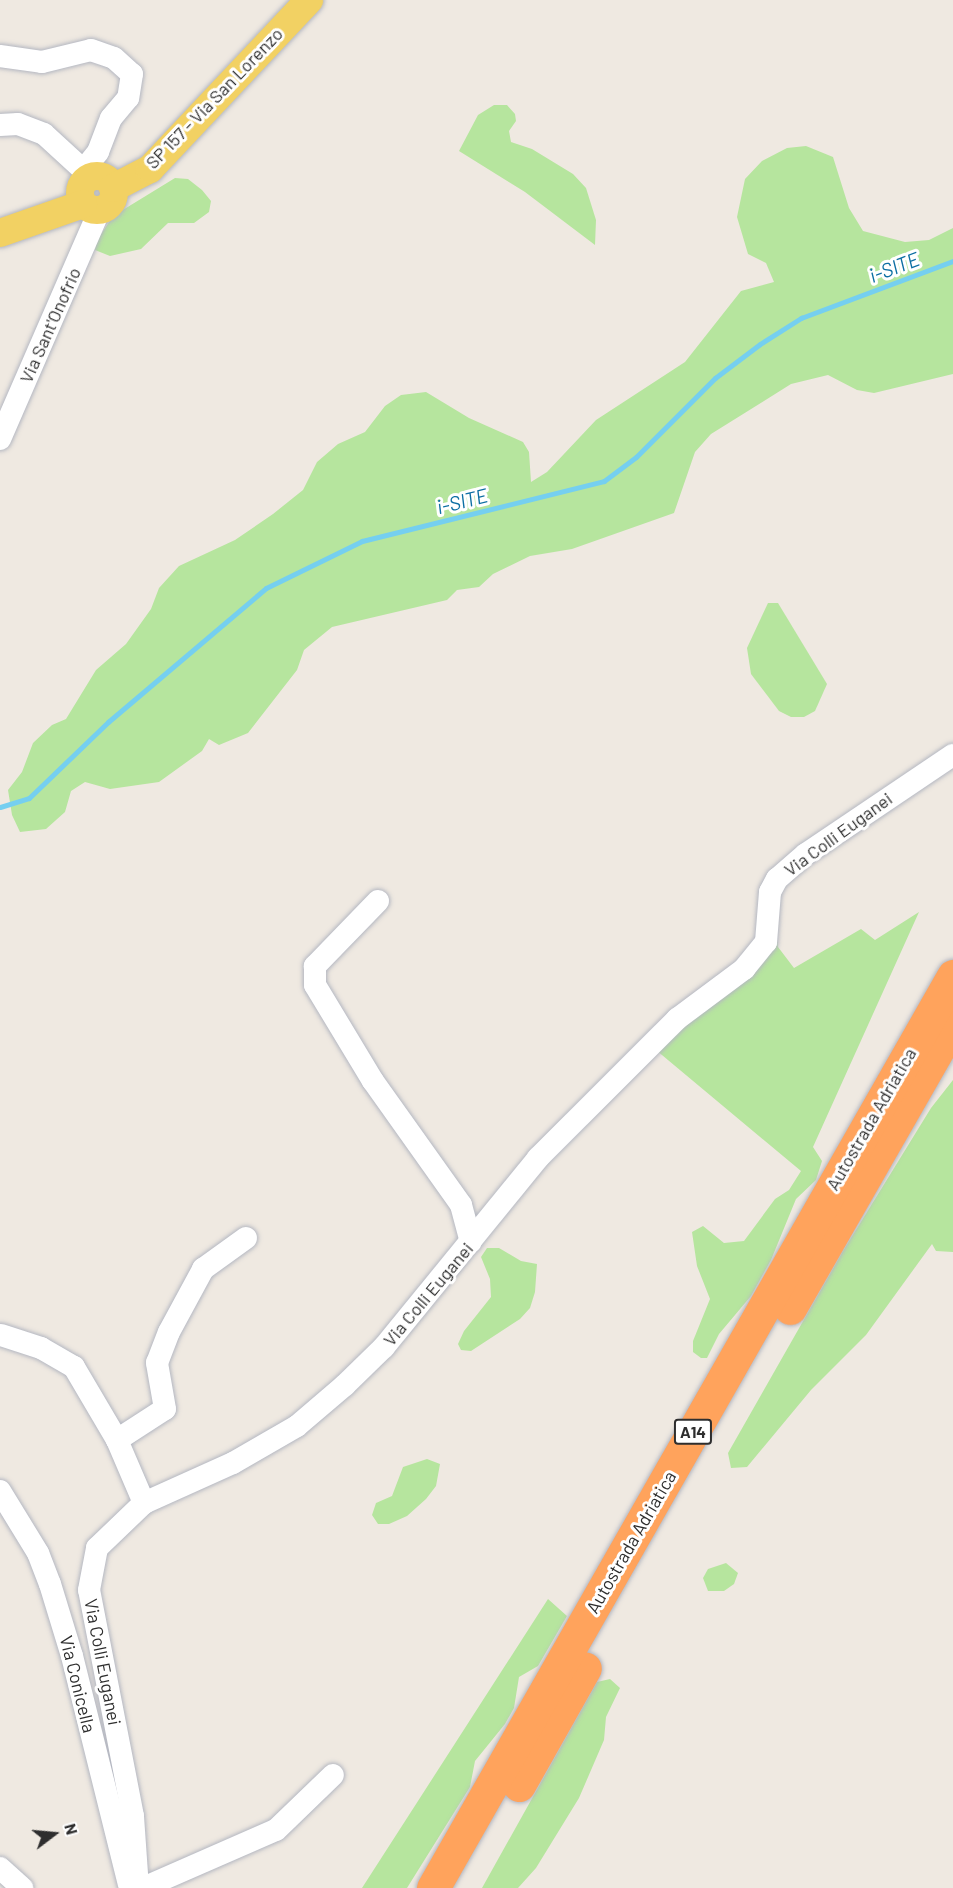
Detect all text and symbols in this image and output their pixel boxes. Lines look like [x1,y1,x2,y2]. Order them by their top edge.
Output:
street label: SP 157 - Via San Lorenzo [141,23,287,173]
water label: i-SITE [866,247,922,287]
street label: Via Sant'Onofrio [15,264,85,386]
water label: i-SITE [434,483,490,519]
street label: Via Colli Euganei [780,788,896,880]
street label: Autostrada Adriatica [821,1044,921,1194]
street label: Via Colli Euganei [378,1238,478,1350]
road number: A14 [674,1419,712,1445]
street label: Autostrada Adriatica [581,1467,681,1617]
street label: Via Colli Euganei [80,1597,126,1727]
street label: Via Conicella [55,1633,101,1735]
north arrow [24,1804,84,1864]
text: N [61,1821,82,1837]

